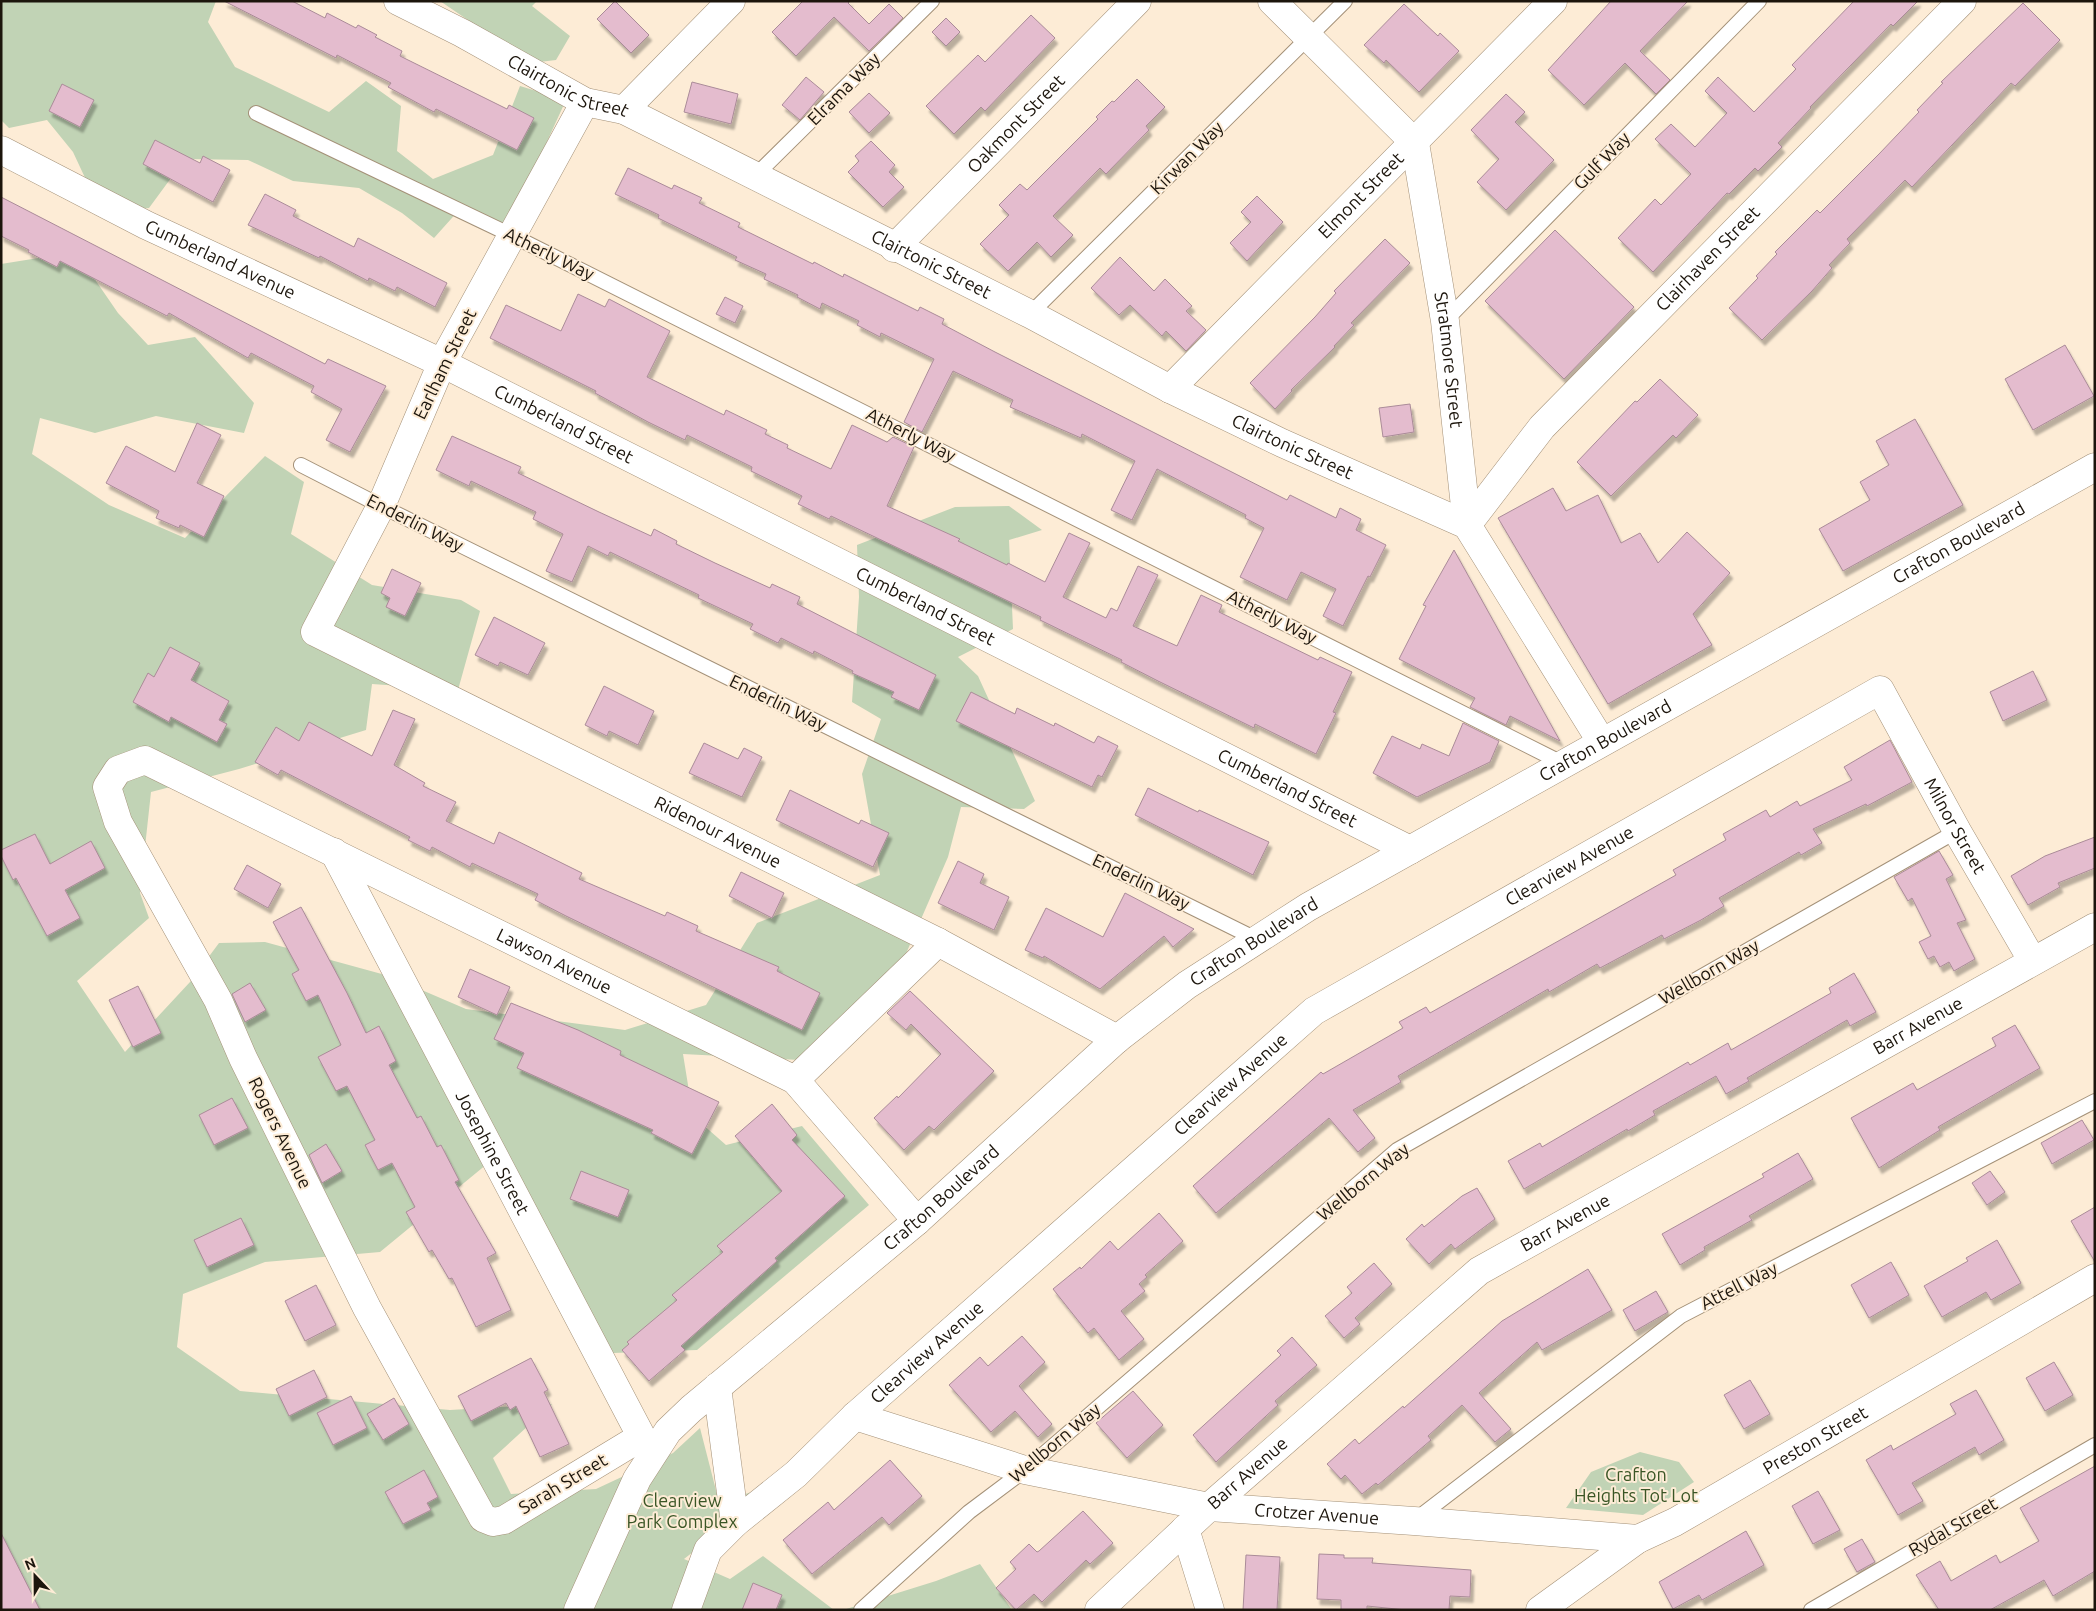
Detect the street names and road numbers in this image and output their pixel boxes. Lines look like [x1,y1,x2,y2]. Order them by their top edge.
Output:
street label: Elrama Way [803,48,884,129]
street label: Clairtonic Street [505,50,633,120]
street label: Oakmont Street [963,70,1068,177]
street label: Kirwan Way [1146,117,1227,198]
street label: Gulf Way [1569,127,1634,193]
street label: Elmont Street [1314,148,1407,242]
street label: Clairhaven Street [1651,201,1763,315]
street label: Cumberland Avenue [142,215,299,302]
street label: Atherly Way [501,223,598,284]
street label: Clairtonic Street [868,225,995,302]
street label: Stratmore Street [1431,290,1467,429]
street label: Earlham Street [409,305,479,422]
street label: Cumberland Street [491,380,637,467]
street label: Atherly Way [863,403,960,465]
street label: Clairtonic Street [1229,409,1357,482]
street label: Enderlin Way [364,489,467,555]
street label: Crafton Boulevard [1889,497,2028,587]
street label: Cumberland Street [853,562,999,649]
street label: Atherly Way [1224,585,1321,647]
street label: Enderlin Way [727,670,830,734]
street label: Crafton Boulevard [1535,695,1674,785]
street label: Cumberland Street [1215,744,1361,831]
street label: Milnor Street [1921,774,1991,877]
street label: Ridenour Avenue [651,792,785,871]
street label: Clearview Avenue [1501,821,1637,909]
street label: Enderlin Way [1090,849,1193,913]
street label: Crafton Boulevard [1186,893,1321,990]
street label: Lawson Avenue [494,924,615,997]
street label: Wellborn Way [1655,934,1762,1008]
street label: Barr Avenue [1869,992,1966,1058]
street label: Clearview Avenue [1169,1029,1291,1139]
street label: Rogers Avenue [245,1074,316,1192]
street label: Josephine Street [452,1087,534,1218]
street label: Wellborn Way [1312,1138,1413,1224]
street label: Crafton Boulevard [879,1140,1003,1254]
street label: Barr Avenue [1517,1189,1613,1255]
street label: Attell Way [1697,1257,1781,1313]
street label: Clearview Avenue [866,1297,987,1407]
street label: Wellborn Way [1005,1398,1104,1486]
street label: Preston Street [1759,1401,1871,1478]
street label: Barr Avenue [1203,1432,1291,1513]
street label: Sarah Street [515,1449,610,1517]
street label: Rydal Street [1905,1493,2000,1559]
street label: Crotzer Avenue [1254,1499,1380,1528]

